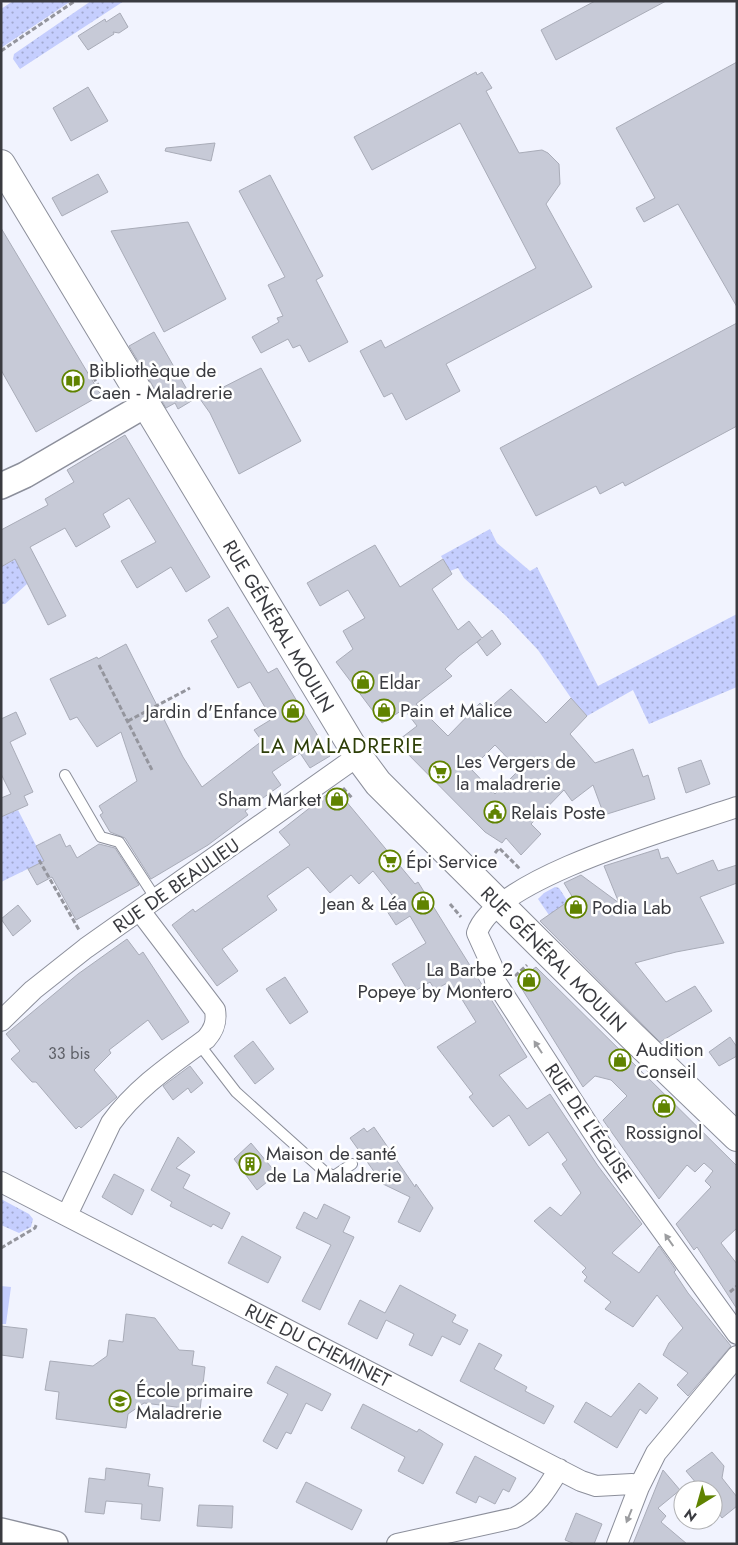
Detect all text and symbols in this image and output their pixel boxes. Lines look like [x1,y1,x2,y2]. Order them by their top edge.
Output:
place label: Bibliothèque de Caen - Maladrerie [89,357,233,406]
library icon: Bibliothèque de Caen - Maladrerie [61,369,85,393]
street label: RUE GÉNÉRAL MOULIN [216,535,341,718]
place label: Eldar [379,669,421,696]
shop icon: Eldar [351,670,375,694]
place label: Pain et Malice [400,697,513,724]
place label: Jardin d'Enfance [142,698,277,725]
shop icon: Pain et Malice [372,698,396,722]
shop icon: Jardin d'Enfance [281,699,305,723]
district label: LA MALADRERIE [260,731,424,761]
place label: Les Vergers de la maladrerie [456,748,576,797]
supermarket icon: Les Vergers de la maladrerie [428,760,452,784]
place label: Sham Market [217,786,321,813]
shop icon: Sham Market [325,787,349,811]
place label: Relais Poste [511,799,606,826]
public building icon: Relais Poste [483,800,507,824]
street label: RUE DE BEAULIEU [108,832,245,939]
place label: Épi Service [406,848,498,875]
supermarket icon: Épi Service [378,849,402,873]
street label: RUE GÉNÉRAL MOULIN [475,880,633,1038]
place label: Jean & Léa [319,890,407,917]
shop icon: Jean & Léa [411,891,435,915]
place label: Podia Lab [592,894,672,921]
shop icon: Podia Lab [564,895,588,919]
place label: La Barbe 2 Popeye by Montero [358,956,513,1005]
shop icon: La Barbe 2 Popeye by Montero [517,968,541,992]
place label: Audition Conseil [636,1036,704,1085]
one-way arrow [533,1040,543,1053]
house number: 33 bis [48,1042,90,1065]
shop icon: Audition Conseil [608,1048,632,1072]
street label: RUE DE L'ÉGLISE [538,1058,639,1189]
shop icon: Rossignol [652,1094,676,1118]
place label: Rossignol [626,1119,702,1146]
place label: Maison de santé de La Maladrerie [266,1140,402,1189]
building icon: Maison de santé de La Maladrerie [238,1152,262,1176]
one-way arrow [664,1233,674,1247]
street label: RUE DU CHEMINET [240,1297,395,1394]
place label: École primaire Maladrerie [136,1377,253,1426]
school or university icon: École primaire Maladrerie [108,1389,132,1413]
north arrow [673,1480,723,1530]
text: N [680,1504,701,1527]
one-way arrow [624,1509,632,1523]

